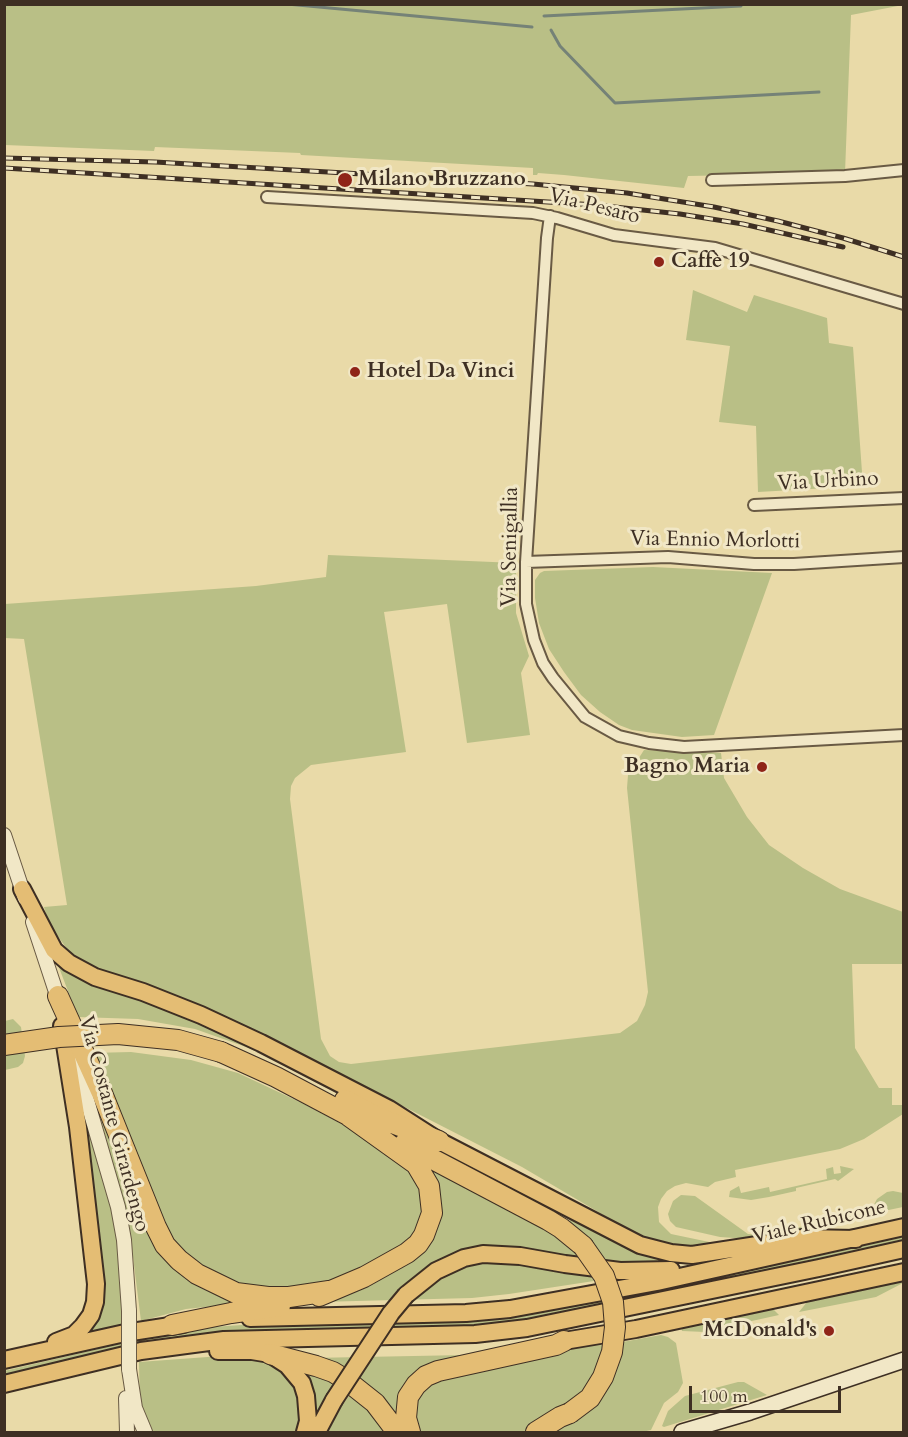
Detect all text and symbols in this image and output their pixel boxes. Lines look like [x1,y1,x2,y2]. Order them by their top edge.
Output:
place label: Milano Bruzzano [358,167,526,193]
marker: Milano Bruzzano [336,171,354,189]
street label: Via Pesaro [546,184,642,230]
place label: Caffè 19 [671,249,750,275]
marker: Caffè 19 [652,255,666,269]
place label: Hotel Da Vinci [367,359,514,385]
marker: Hotel Da Vinci [348,365,362,379]
street label: Via Urbino [777,467,879,497]
street label: Via Senigallia [497,487,525,607]
street label: Via Ennio Morlotti [630,527,800,555]
place label: Bagno Maria [624,754,750,780]
marker: Bagno Maria [755,760,769,774]
street label: Via Costante Girardengo [72,1013,154,1235]
street label: Viale Rubicone [750,1195,888,1251]
place label: McDonald's [703,1318,817,1344]
marker: McDonald's [822,1324,836,1338]
scale bar [692,1374,844,1412]
text: 100 m [700,1384,748,1409]

